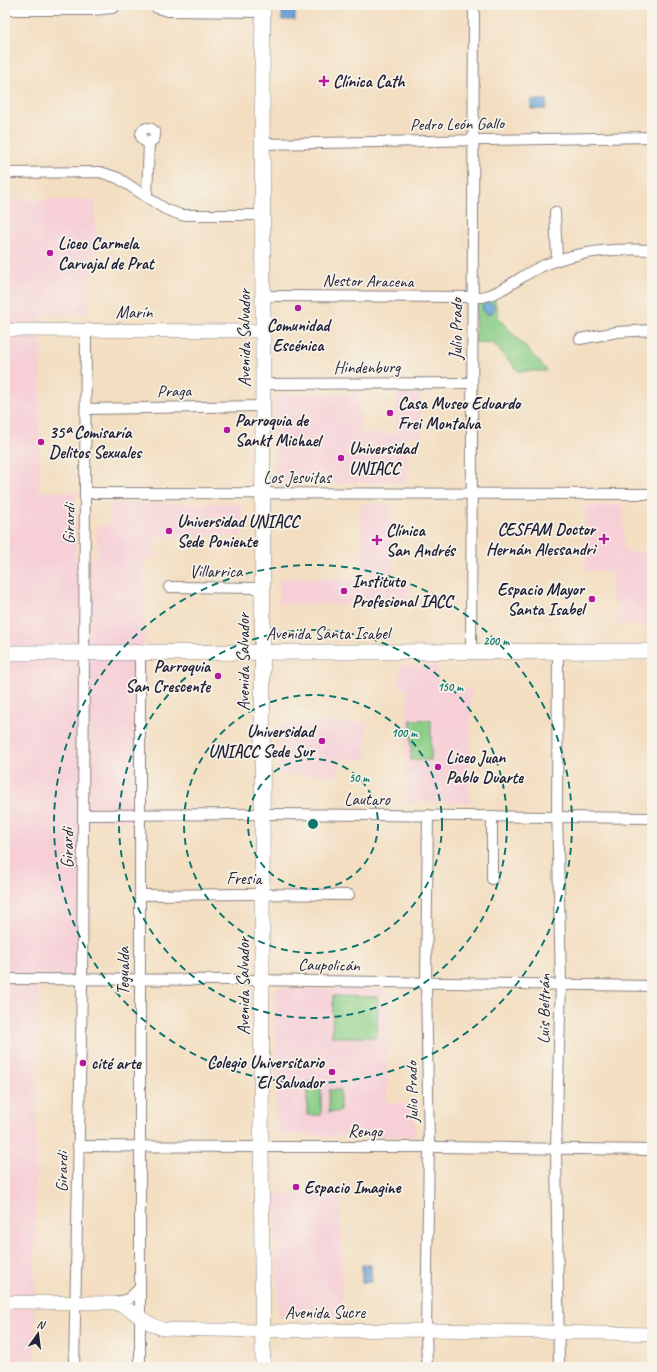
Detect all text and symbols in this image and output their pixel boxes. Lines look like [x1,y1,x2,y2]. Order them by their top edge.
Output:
place label: Clínica Cath [333,71,406,92]
marker: Clínica Cath [318,75,330,87]
street label: Pedro León Gallo [410,113,506,135]
place label: Liceo Carmela Carvajal de Prat [58,233,156,274]
marker: Liceo Carmela Carvajal de Prat [45,248,55,258]
street label: Nestor Aracena [322,270,415,292]
street label: Avenida Salvador [234,287,255,387]
street label: Julio Prado [446,296,467,361]
street label: Marín [116,302,154,323]
marker: Comunidad Escénica [293,303,303,313]
place label: Comunidad Escénica [267,315,332,356]
street label: Hindenburg [334,357,401,378]
street label: Praga [157,380,192,402]
place label: Casa Museo Eduardo Frei Montalva [398,393,522,434]
marker: Casa Museo Eduardo Frei Montalva [385,408,395,418]
place label: Parroquia de Sankt Michael [235,410,323,451]
place label: 35ª Comisaría Delitos Sexuales [49,422,143,463]
marker: Parroquia de Sankt Michael [222,425,232,435]
marker: 35ª Comisaría Delitos Sexuales [36,437,46,447]
place label: Universidad UNIACC [349,438,419,479]
marker: Universidad UNIACC [336,453,346,463]
street label: Los Jesuitas [263,467,333,488]
street label: Girardi [58,501,80,544]
place label: Universidad UNIACC Sede Poniente [177,511,302,552]
place label: CESFAM Doctor Hernán Alessandri [486,519,598,560]
place label: Clínica San Andrés [386,520,457,561]
marker: Universidad UNIACC Sede Poniente [164,526,174,536]
marker: CESFAM Doctor Hernán Alessandri [598,533,610,545]
marker: Clínica San Andrés [371,534,383,546]
street label: Villarrica [190,561,244,582]
place label: Instituto Profesional IACC [352,571,455,612]
place label: Espacio Mayor Santa Isabel [497,579,587,620]
marker: Instituto Profesional IACC [339,586,349,596]
marker: Espacio Mayor Santa Isabel [587,594,597,604]
street label: Avenida Salvador [233,611,254,711]
street label: Avenida Santa Isabel [266,623,393,644]
text: 200 m [483,633,510,649]
place label: Parroquia San Crescente [125,656,212,697]
marker: Parroquia San Crescente [213,671,223,681]
text: 150 m [437,679,464,695]
place label: Universidad UNIACC Sede Sur [208,721,317,762]
text: 100 m [391,725,418,741]
marker: Universidad UNIACC Sede Sur [317,736,327,746]
place label: Liceo Juan Pablo Duarte [446,747,524,788]
marker: Liceo Juan Pablo Duarte [433,762,443,772]
text: 50 m [349,770,370,786]
street label: Lautaro [344,789,391,810]
centre of rings [306,817,320,831]
street label: Girardi [57,825,78,868]
street label: Fresia [226,868,264,889]
street label: Avenida Salvador [233,935,254,1035]
street label: Tegualda [113,945,134,995]
street label: Caupolicán [298,954,361,976]
street label: Luis Beltrán [533,973,555,1044]
place label: Colegio Universitario El Salvador [207,1052,326,1093]
place label: cité arte [91,1053,142,1074]
marker: cité arte [78,1058,88,1068]
street label: Julio Prado [401,1059,423,1124]
marker: Colegio Universitario El Salvador [327,1067,337,1077]
street label: Rengo [348,1121,384,1142]
street label: Girardi [51,1149,73,1192]
place label: Espacio Imagine [304,1177,402,1198]
marker: Espacio Imagine [291,1182,301,1192]
street label: Avenida Sucre [285,1302,367,1323]
north arrow [18,1314,58,1354]
text: N [35,1317,48,1332]

